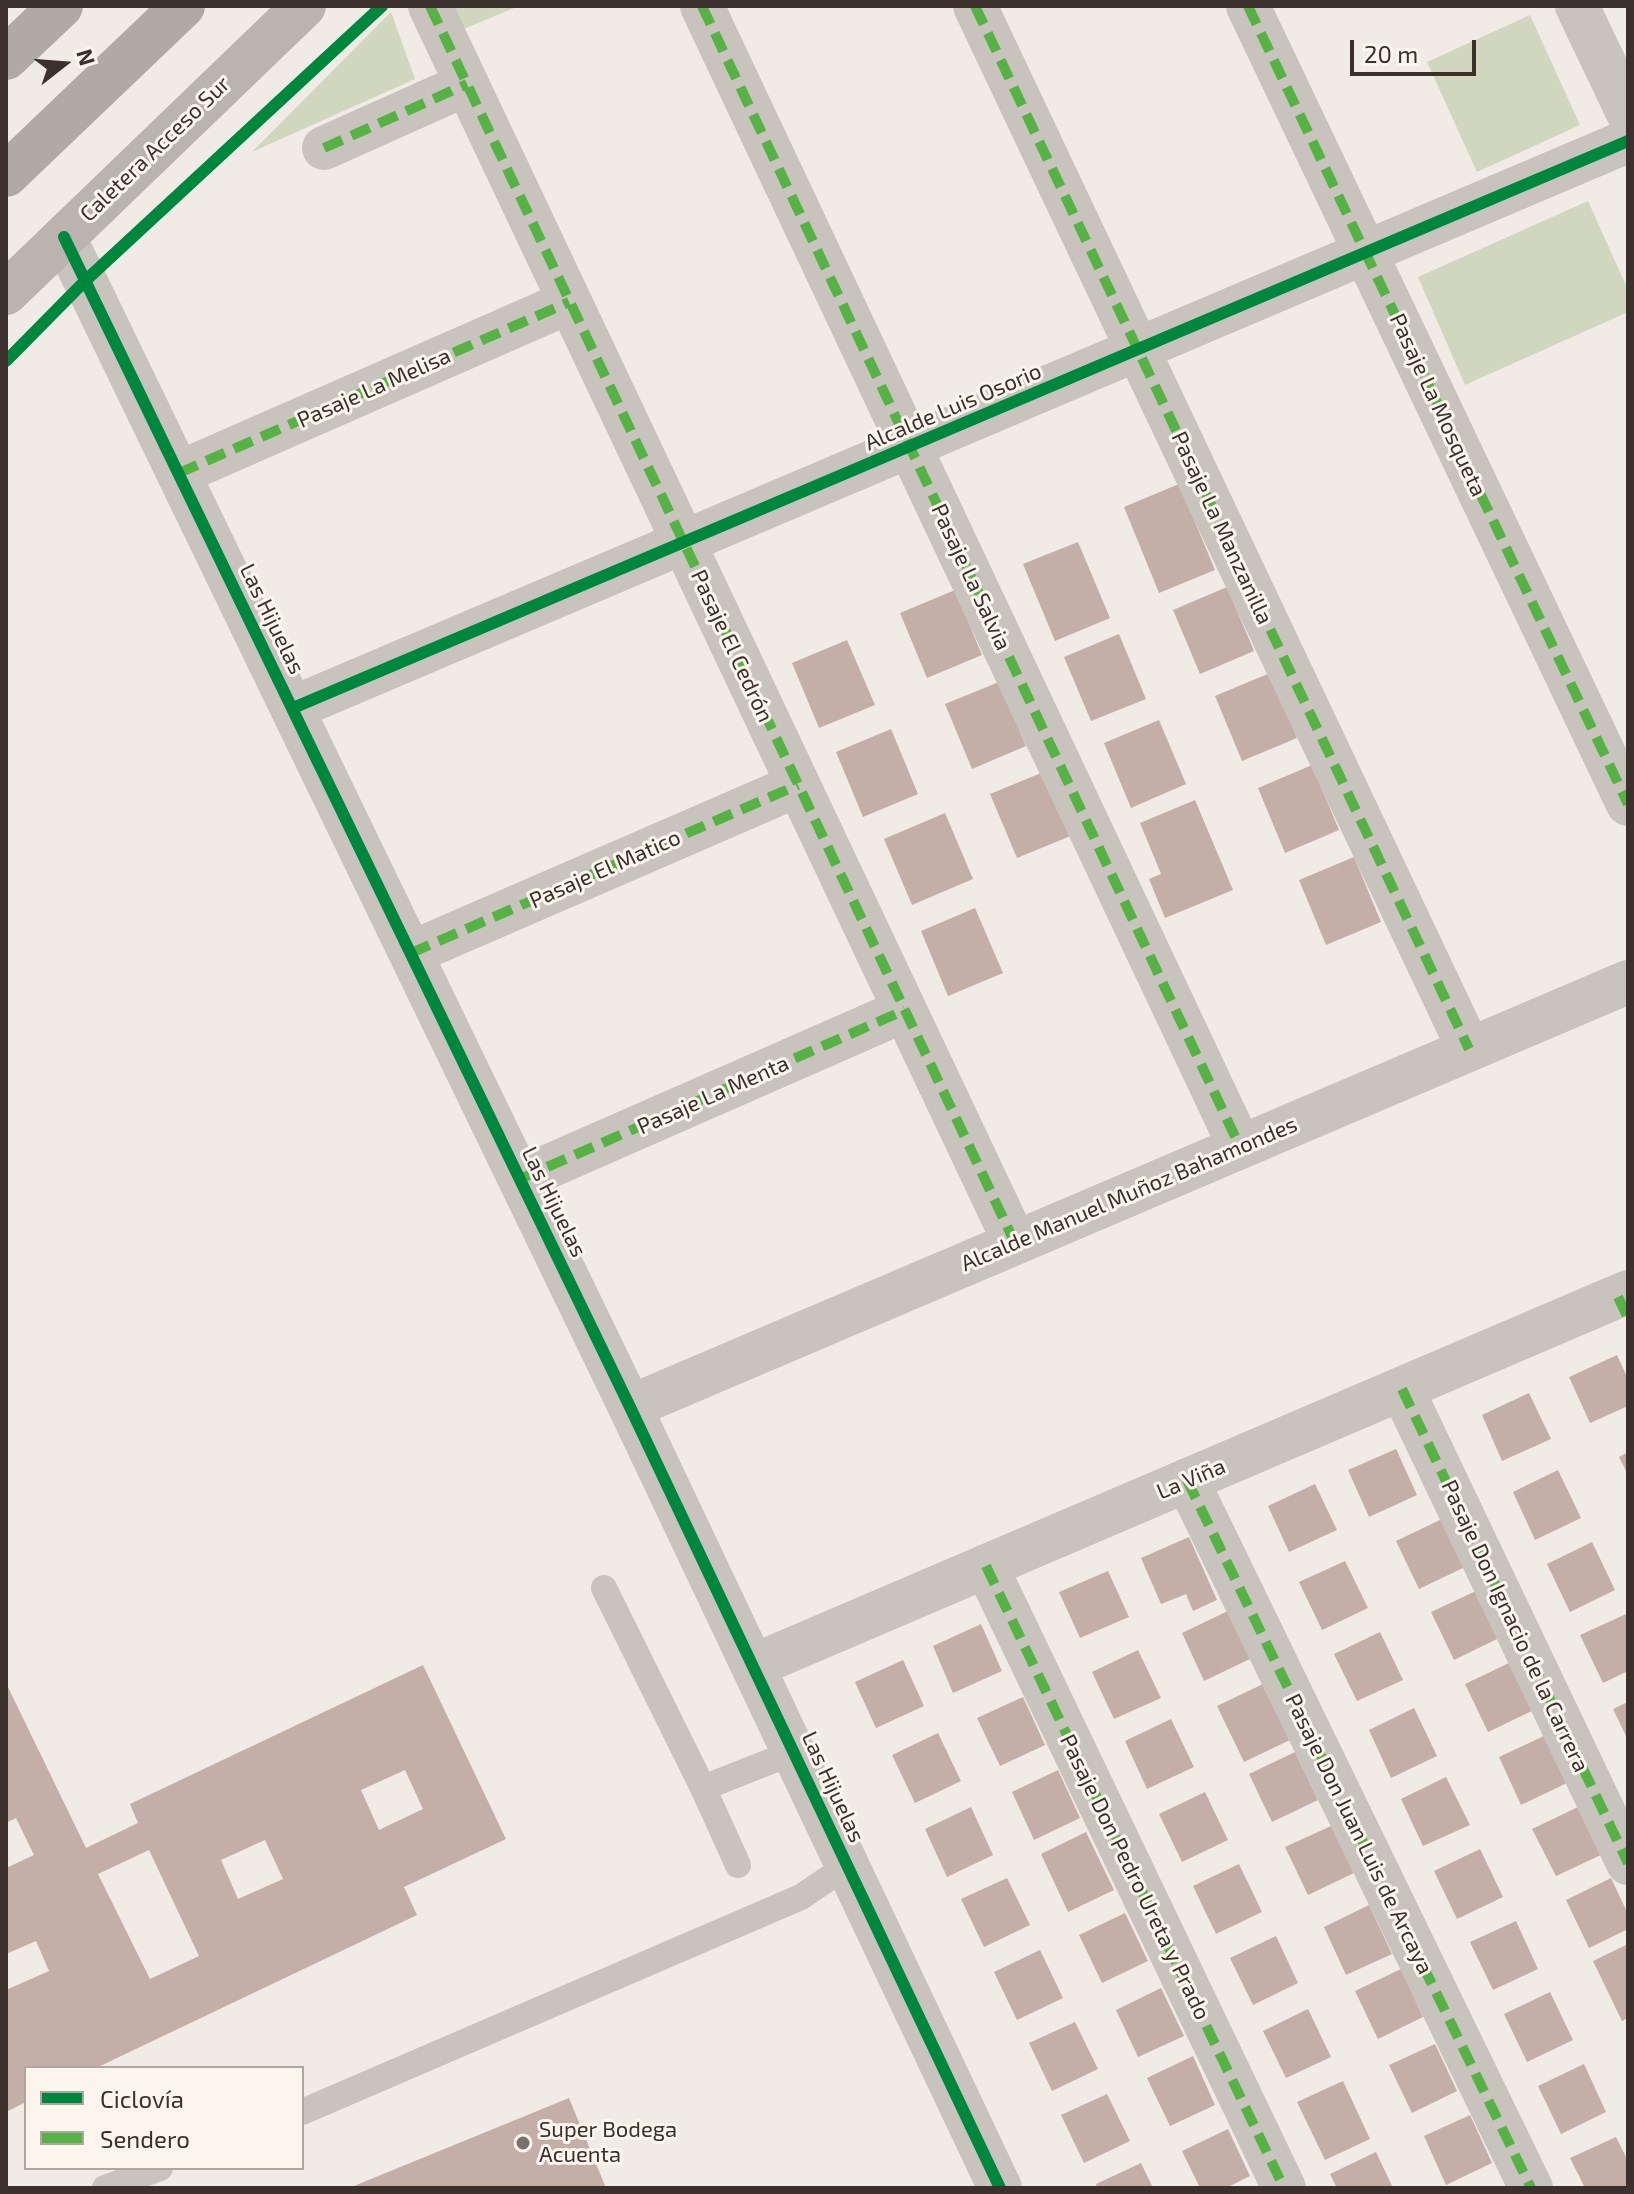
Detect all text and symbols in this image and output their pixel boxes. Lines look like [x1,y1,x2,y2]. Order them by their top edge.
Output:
north arrow [24,24,104,104]
scale bar [1354,24,1480,74]
text: 20 m [1364,39,1418,68]
text: N [72,46,102,68]
street label: Caletera Acceso Sur [75,71,235,227]
street label: Pasaje La Mosqueta [1384,309,1492,501]
street label: Pasaje La Melisa [293,342,455,434]
street label: Alcalde Luis Osorio [861,358,1045,456]
street label: Pasaje La Manzanilla [1166,427,1278,629]
street label: Pasaje La Salvia [926,500,1016,654]
street label: Las Hijuelas [234,560,310,678]
street label: Pasaje El Cedrón [685,566,779,726]
street label: Pasaje El Matico [525,824,685,914]
street label: Pasaje La Menta [633,1050,793,1140]
street label: Alcalde Manuel Muñoz Bahamondes [957,1111,1301,1277]
street label: Las Hijuelas [516,1143,592,1261]
street label: La Viña [1153,1453,1229,1505]
street label: Pasaje Don Ignacio de la Carrera [1436,1476,1594,1776]
street label: Pasaje Don Juan Luis de Arcaya [1280,1690,1438,1978]
street label: Las Hijuelas [796,1727,870,1847]
street label: Pasaje Don Pedro Ureta y Prado [1054,1730,1216,2024]
legend [24,2066,304,2170]
text: Ciclovía [100,2084,184,2113]
place label: Super Bodega Acuenta [539,2117,677,2168]
text: Sendero [100,2124,190,2153]
marker: Super Bodega Acuenta [514,2134,532,2152]

